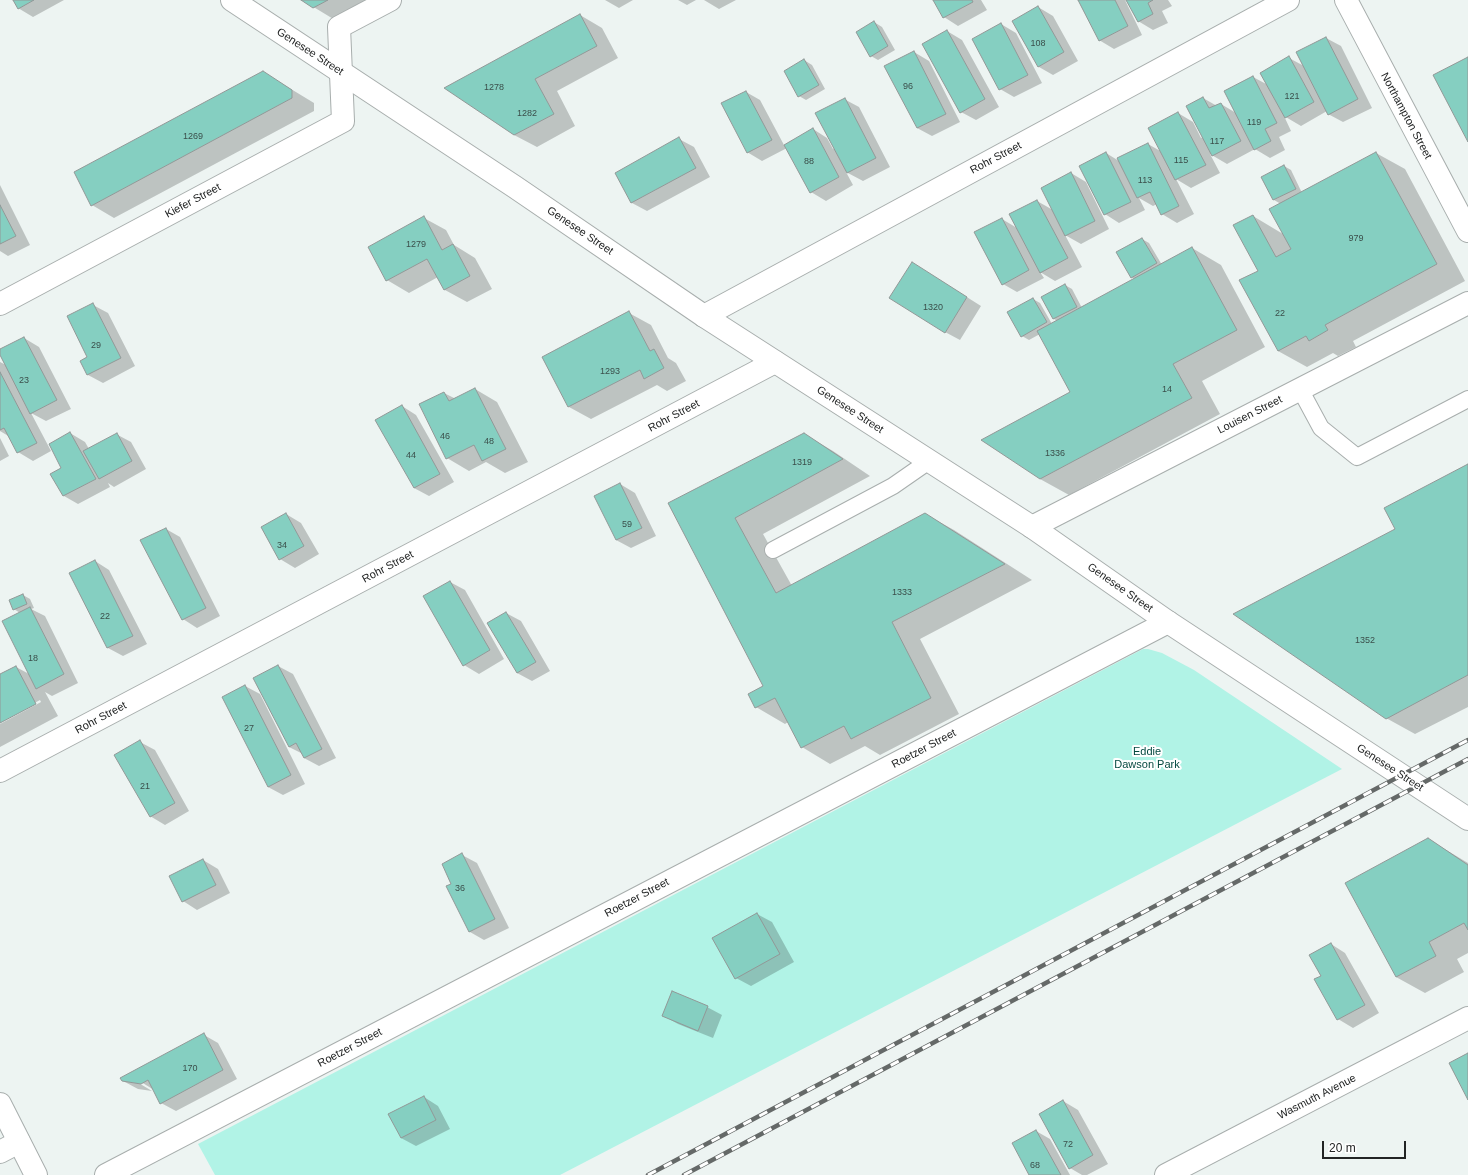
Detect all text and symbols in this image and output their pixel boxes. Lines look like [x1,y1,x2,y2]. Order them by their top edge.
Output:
street label: Genesee Street [274,25,346,79]
house number: 108 [1030,39,1046,49]
street label: Northampton Street [1378,71,1434,161]
house number: 96 [903,82,913,92]
house number: 1278 [484,83,504,93]
house number: 121 [1284,92,1300,102]
house number: 1282 [517,109,537,119]
house number: 119 [1247,118,1261,128]
house number: 1269 [183,132,203,142]
house number: 117 [1210,137,1224,147]
street label: Rohr Street [968,139,1024,177]
house number: 115 [1174,156,1188,166]
house number: 88 [804,157,814,167]
house number: 113 [1138,176,1152,186]
street label: Kiefer Street [163,181,223,221]
street label: Genesee Street [544,204,616,258]
house number: 979 [1348,234,1364,244]
house number: 1279 [406,240,426,250]
house number: 1320 [923,303,943,313]
house number: 22 [1275,309,1285,319]
house number: 29 [91,341,101,351]
house number: 1293 [600,367,620,377]
house number: 23 [19,376,29,386]
street label: Genesee Street [814,383,886,437]
house number: 14 [1162,385,1172,395]
street label: Louisen Street [1215,393,1285,437]
street label: Rohr Street [646,397,702,435]
house number: 46 [440,432,450,442]
house number: 48 [484,437,494,447]
house number: 1336 [1045,449,1065,459]
house number: 44 [406,451,416,461]
house number: 1319 [792,458,812,468]
house number: 59 [622,520,632,530]
house number: 34 [277,541,287,551]
street label: Rohr Street [360,548,416,586]
street label: Genesee Street [1085,560,1155,616]
house number: 1333 [892,588,912,598]
house number: 22 [100,612,110,622]
house number: 1352 [1355,636,1375,646]
house number: 18 [28,654,38,664]
street label: Rohr Street [73,699,129,737]
house number: 27 [244,724,254,734]
street label: Roetzer Street [890,727,958,771]
street label: Genesee Street [1354,741,1426,795]
park label: Eddie Dawson Park [1114,745,1180,771]
house number: 21 [140,782,150,792]
street label: Roetzer Street [603,876,671,920]
house number: 36 [455,884,465,894]
street label: Roetzer Street [316,1026,384,1070]
house number: 170 [182,1064,198,1074]
street label: Wasmuth Avenue [1276,1072,1358,1122]
scale bar [1324,1133,1408,1159]
house number: 72 [1063,1140,1073,1150]
text: 20 m [1329,1141,1356,1155]
house number: 68 [1030,1161,1040,1171]

